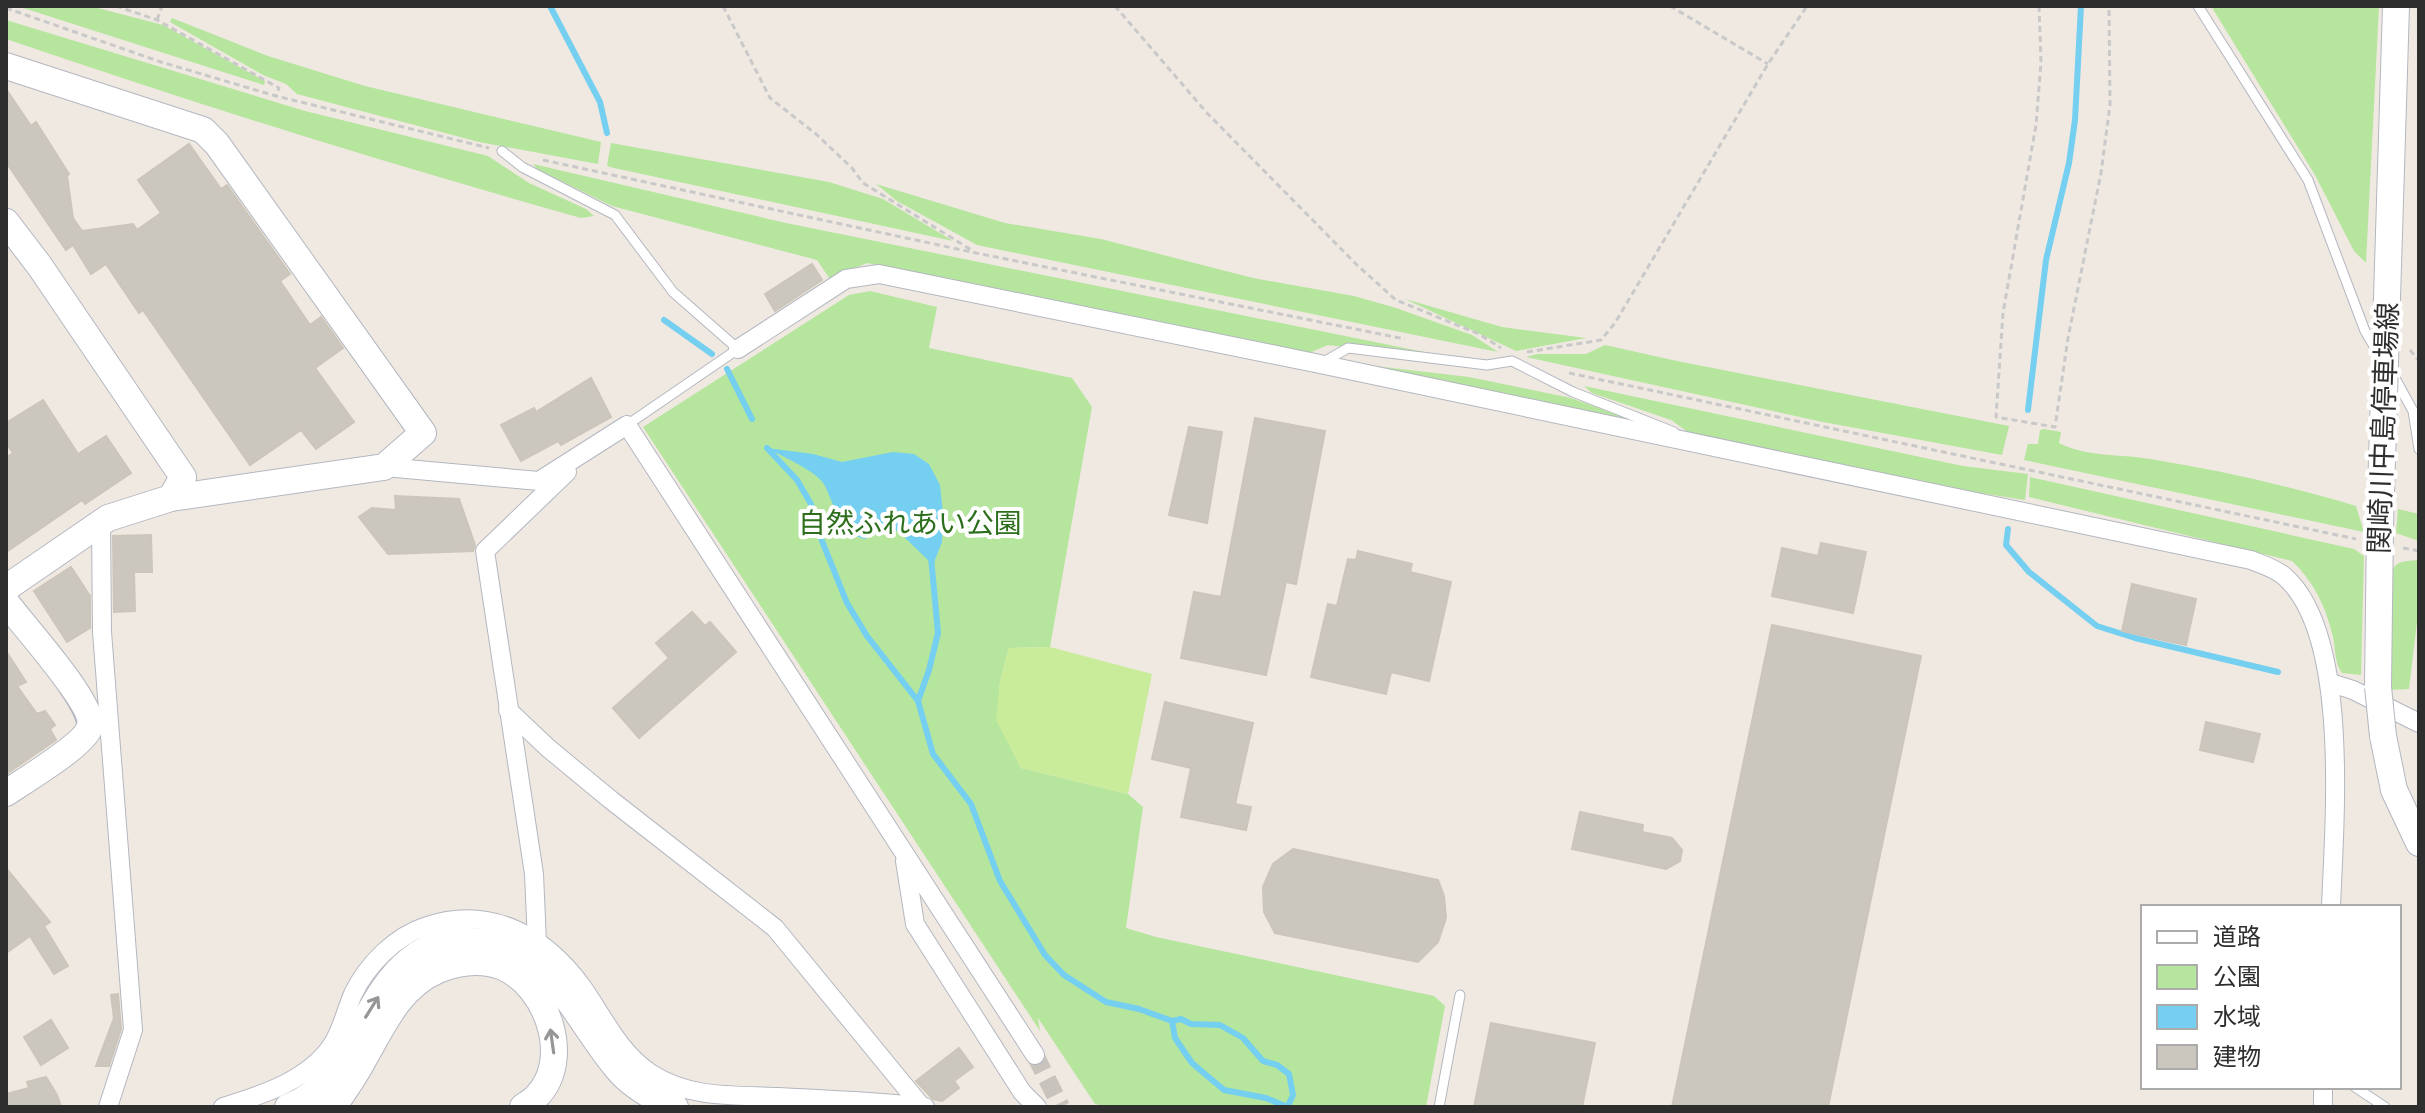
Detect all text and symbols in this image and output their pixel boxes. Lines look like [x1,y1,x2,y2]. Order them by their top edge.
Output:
street label: 関崎川中島停車場線 [2362,301,2404,555]
park label: 自然ふれあい公園 [798,506,1022,540]
legend [2141,905,2401,1089]
text: 道路 [2213,922,2261,951]
text: 公園 [2213,962,2261,991]
one-way arrow [365,996,381,1019]
text: 水域 [2213,1002,2261,1031]
one-way arrow [544,1028,559,1054]
text: 建物 [2213,1042,2261,1071]

